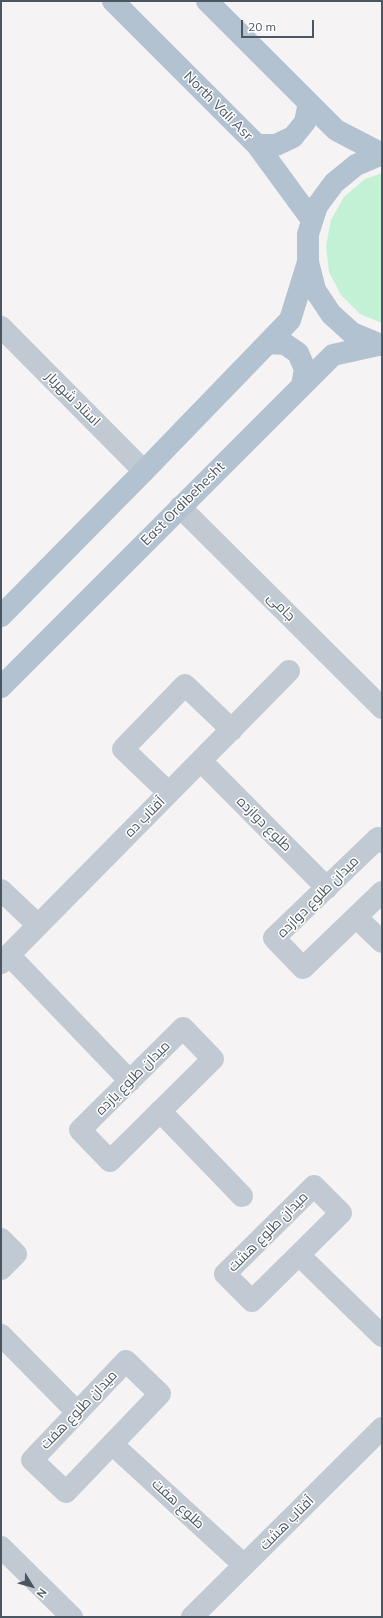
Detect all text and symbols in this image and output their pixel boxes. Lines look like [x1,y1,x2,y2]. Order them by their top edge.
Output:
scale bar [243,12,316,38]
text: 20 m [248,19,276,34]
street label: North Vali Asr [180,68,256,144]
street label: استاد شهریار [42,368,104,430]
street label: East Ordibehesht [138,459,228,549]
street label: جامی [263,589,299,625]
street label: آفتاب ده [121,793,169,841]
street label: طلوع دوازده [233,793,295,855]
street label: میدان طلوع دوازده [274,853,362,941]
street label: میدان طلوع یازده [92,1037,174,1119]
street label: میدان طلوع هشت [225,1189,311,1275]
street label: میدان طلوع هفت [37,1367,121,1453]
street label: طلوع هفت [148,1475,208,1533]
street label: آفتاب هشت [256,1492,318,1554]
north arrow [12,1566,52,1606]
text: N [33,1586,50,1601]

